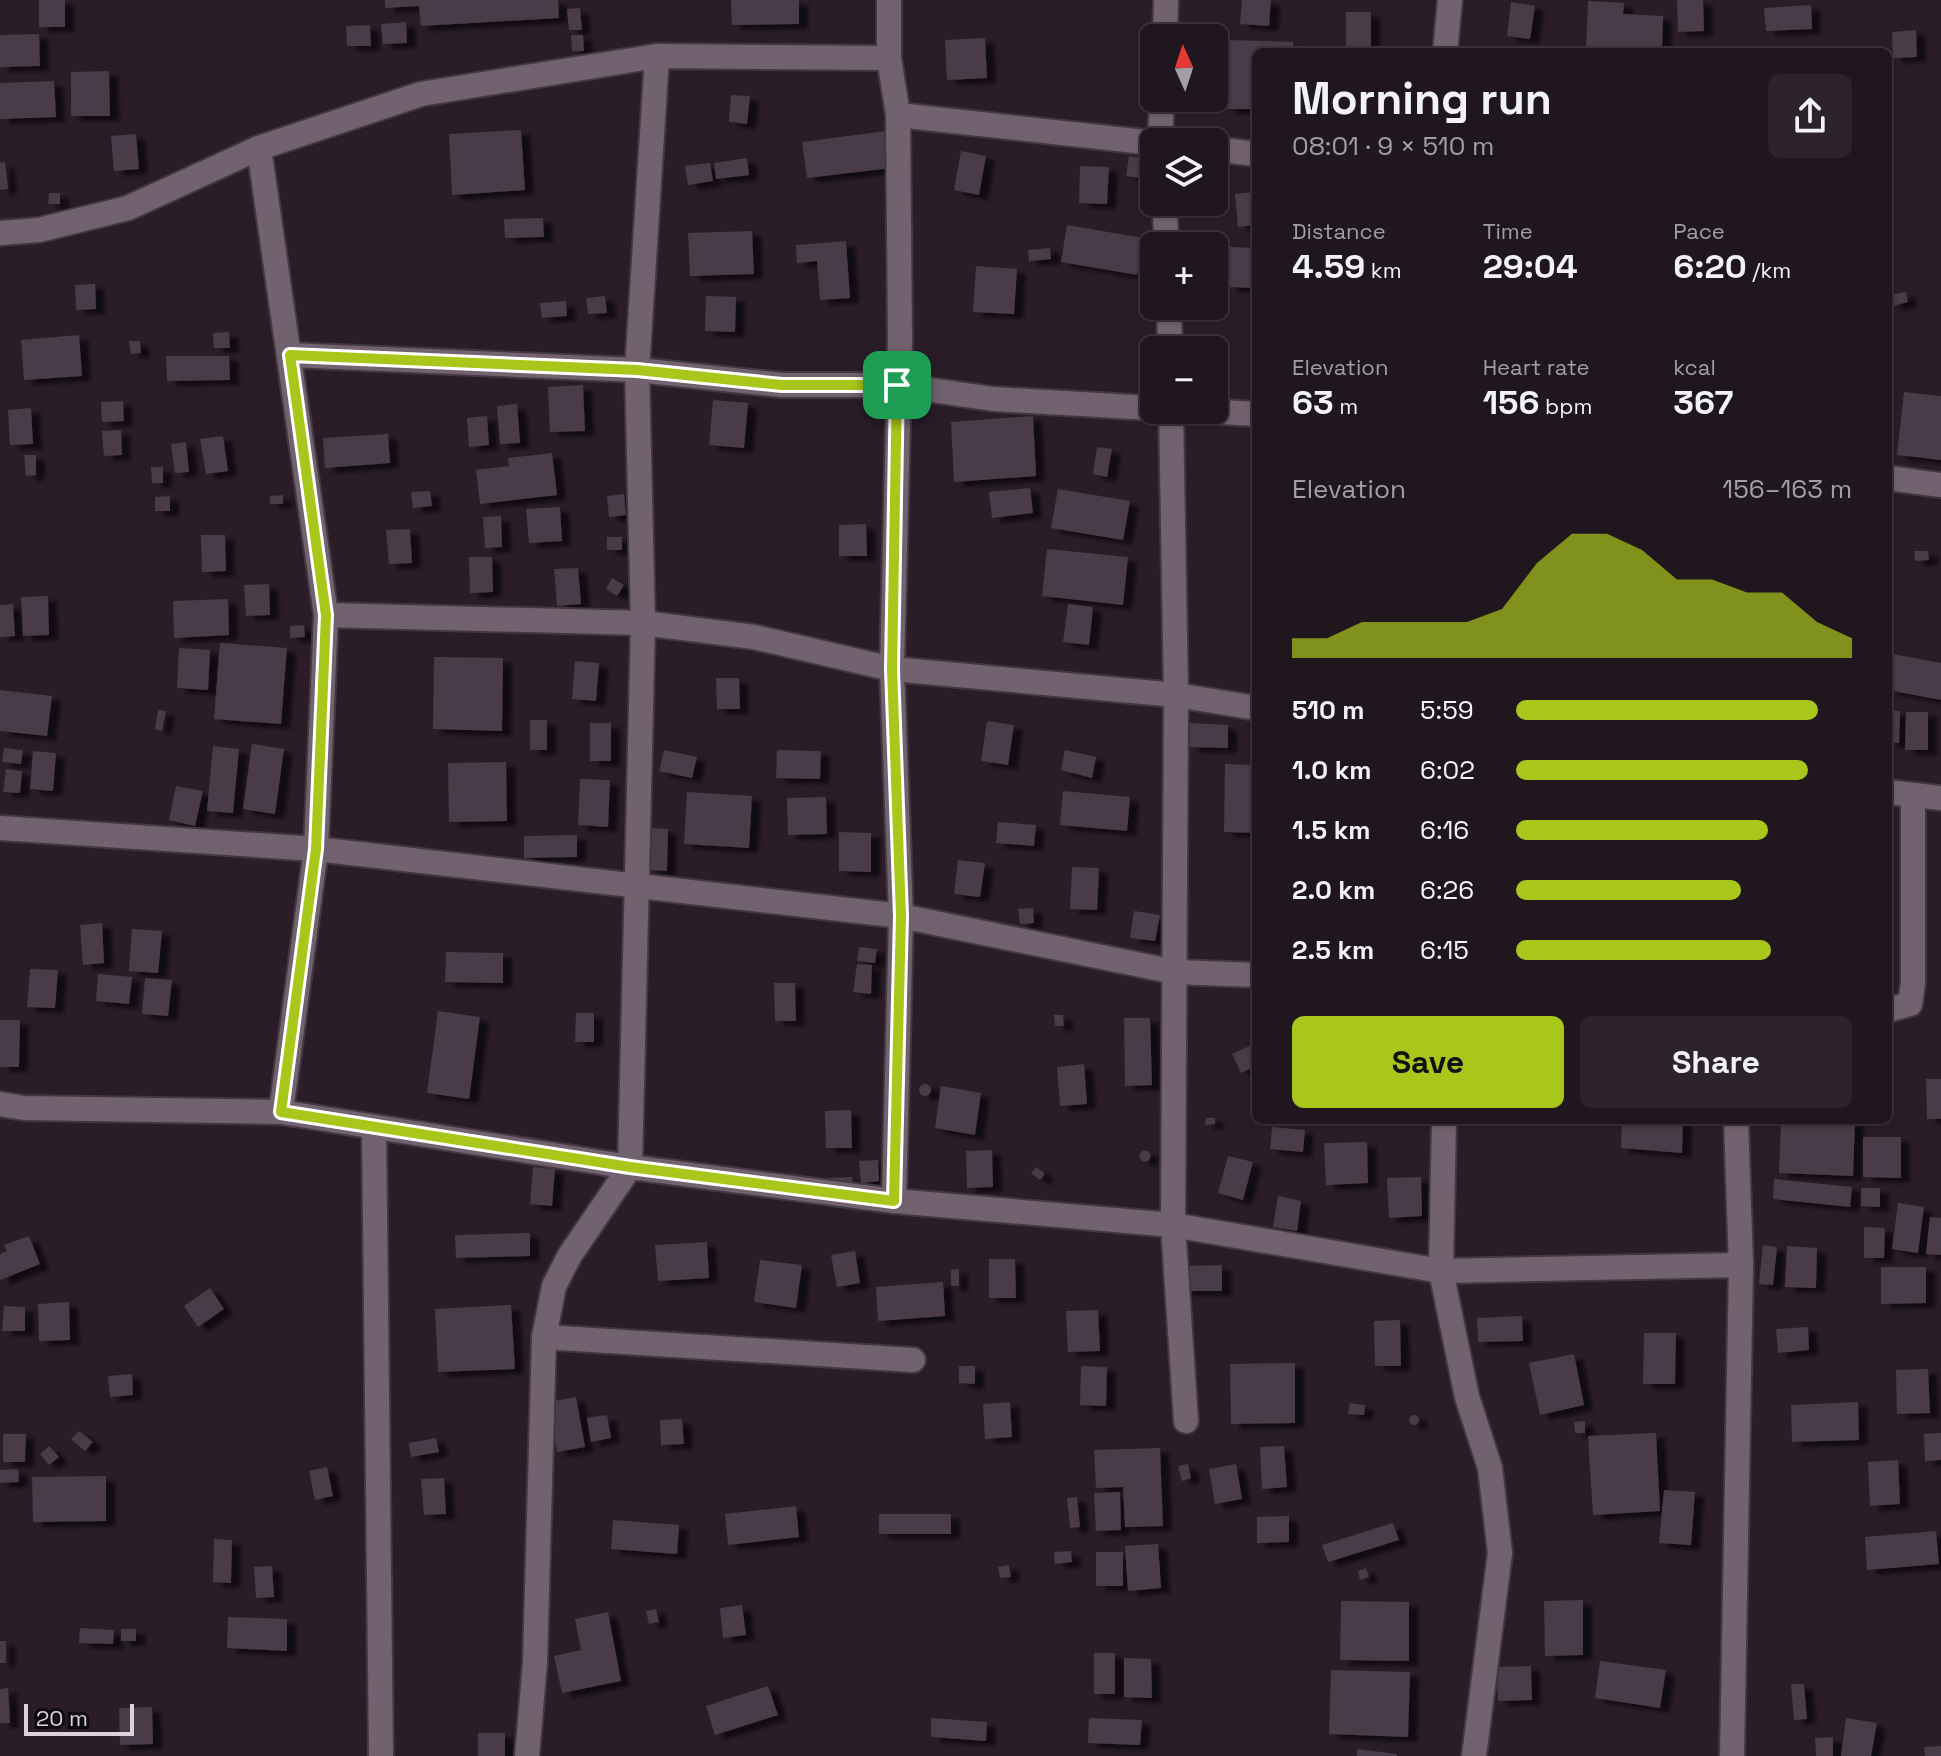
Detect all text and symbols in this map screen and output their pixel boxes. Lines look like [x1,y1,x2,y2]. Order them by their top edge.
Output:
north arrow [1140,24,1228,112]
map controls [1140,24,1228,424]
text: Morning run [1292,71,1552,127]
button: share [1768,74,1852,158]
button: layers [1140,128,1228,216]
text: 08:01 · 9 × 510 m [1292,129,1494,163]
text: Distance [1292,217,1386,245]
text: Time [1483,217,1533,245]
text: Pace [1673,217,1725,245]
button: + [1140,232,1228,320]
text: 4.59 [1292,245,1365,288]
text: 29:04 [1483,245,1578,288]
text: 6:20 [1673,245,1747,288]
text: km [1365,256,1402,284]
text: /km [1747,256,1791,284]
button: − [1140,336,1228,424]
pin [863,351,931,419]
text: Elevation [1292,353,1388,381]
text: Heart rate [1483,353,1589,381]
text: kcal [1673,353,1716,381]
icon: arrive [875,363,919,407]
text: 63 [1292,381,1334,424]
text: 156 [1483,381,1539,424]
text: 367 [1673,381,1733,424]
text: m [1334,392,1358,420]
text: bpm [1539,392,1592,420]
text: Elevation [1292,472,1406,506]
text: 156–163 m [1722,472,1852,506]
text: 510 m [1292,693,1365,727]
text: 5:59 [1420,693,1474,727]
text: 1.0 km [1292,753,1372,787]
text: 6:02 [1420,753,1475,787]
text: 1.5 km [1292,813,1371,847]
text: 6:16 [1420,813,1469,847]
text: 2.0 km [1292,873,1375,907]
text: 6:26 [1420,873,1474,907]
text: 2.5 km [1292,933,1374,967]
text: 6:15 [1420,933,1469,967]
button: Save [1292,1016,1564,1108]
button: Share [1580,1016,1852,1108]
scale bar [24,1700,134,1736]
text: 20 m [36,1704,88,1732]

